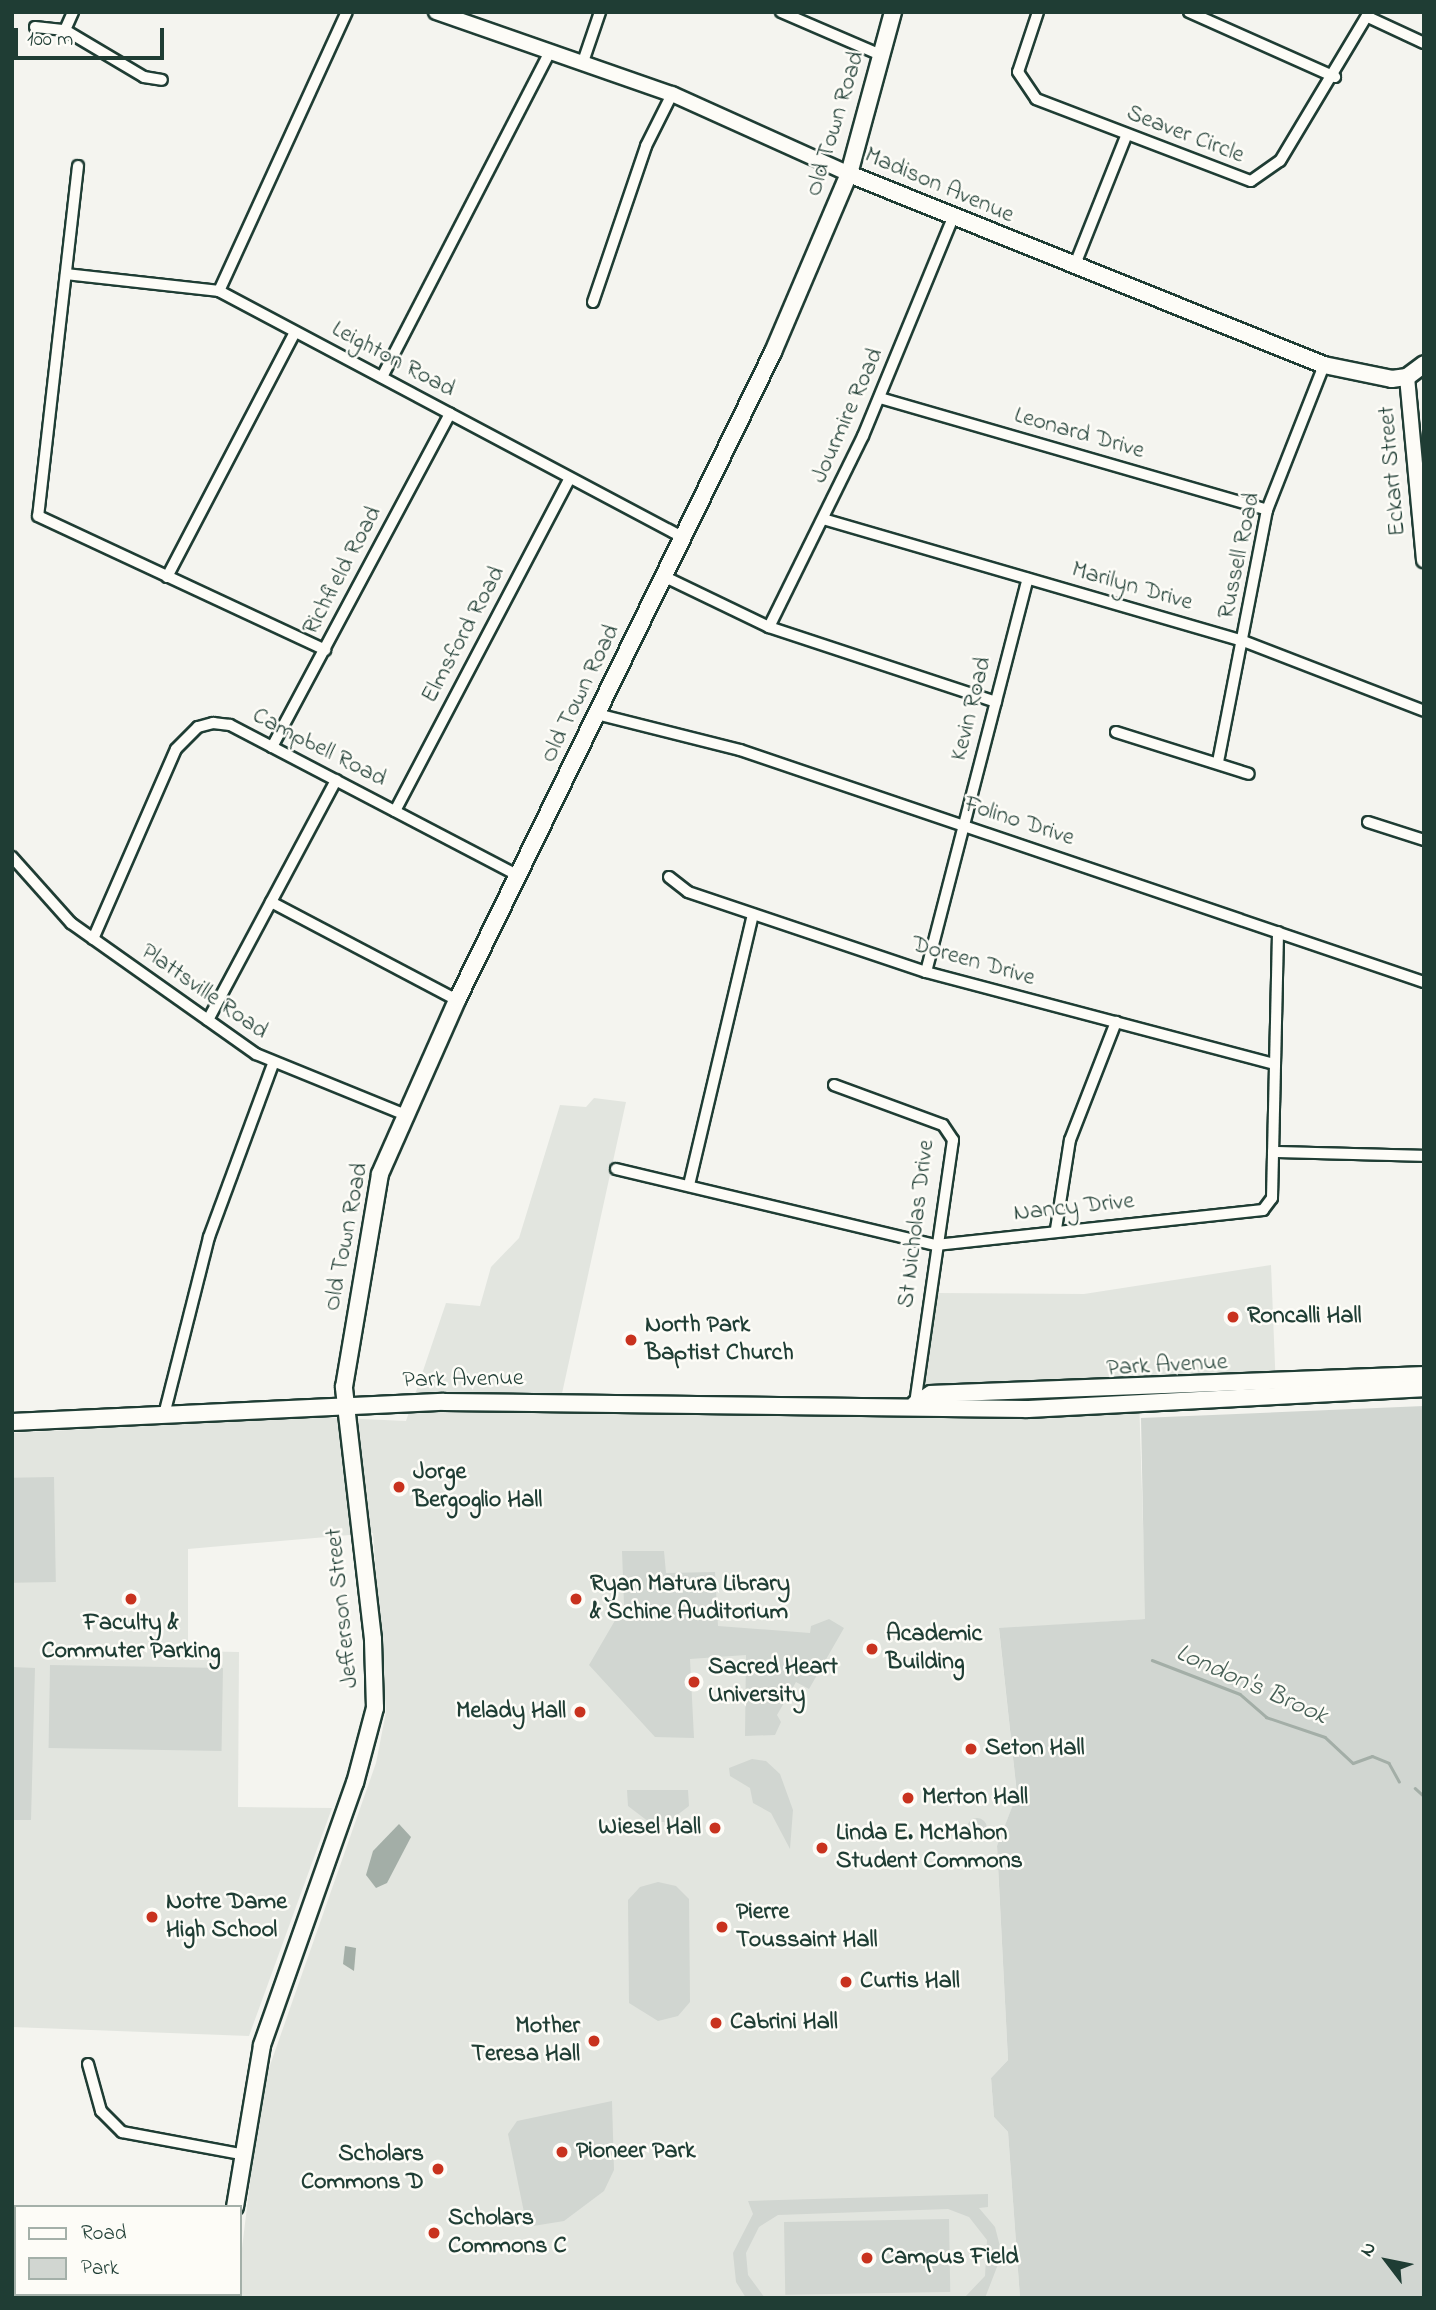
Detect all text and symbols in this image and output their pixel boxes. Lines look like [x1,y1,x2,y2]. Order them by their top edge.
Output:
scale bar [18,14,168,58]
text: 100 m [27,25,73,55]
street label: Old Town Road [800,48,872,200]
street label: Seaver Circle [1122,99,1248,171]
street label: Madison Avenue [860,142,1018,230]
street label: Leighton Road [326,315,460,405]
street label: Jourmire Road [805,344,891,488]
street label: Leonard Drive [1011,402,1147,466]
street label: Eckart Street [1373,405,1413,537]
street label: Russell Road [1213,490,1267,622]
street label: Richfield Road [297,502,389,640]
street label: Marilyn Drive [1068,556,1196,618]
street label: Elmsford Road [416,562,512,708]
street label: Old Town Road [535,620,627,768]
street label: Kevin Road [945,654,999,764]
street label: Campbell Road [247,702,391,794]
street label: Folino Drive [960,791,1078,853]
street label: Doreen Drive [908,931,1038,993]
street label: Plattsville Road [135,938,273,1046]
street label: St Nicholas Drive [892,1138,942,1310]
street label: Old Town Road [319,1160,375,1314]
street label: Nancy Drive [1012,1187,1136,1229]
place label: Roncalli Hall [1247,1303,1362,1331]
marker: Roncalli Hall [1225,1309,1241,1325]
place label: North Park Baptist Church [645,1312,794,1368]
marker: North Park Baptist Church [623,1332,639,1348]
street label: Park Avenue [1106,1348,1228,1384]
street label: Park Avenue [402,1365,524,1395]
place label: Jorge Bergoglio Hall [413,1459,542,1515]
marker: Jorge Bergoglio Hall [391,1479,407,1495]
street label: Jefferson Street [320,1526,366,1690]
place label: Ryan Matura Library & Schine Auditorium [590,1571,790,1627]
marker: Faculty & Commuter Parking [123,1591,139,1607]
marker: Ryan Matura Library & Schine Auditorium [568,1591,584,1607]
place label: Faculty & Commuter Parking [41,1610,221,1666]
place label: Academic Building [886,1621,982,1677]
water label: London's Brook [1170,1639,1332,1733]
marker: Academic Building [864,1641,880,1657]
place label: Sacred Heart University [708,1654,838,1710]
marker: Sacred Heart University [686,1674,702,1690]
place label: Melady Hall [456,1698,566,1726]
marker: Melady Hall [572,1704,588,1720]
place label: Seton Hall [985,1735,1085,1763]
marker: Seton Hall [963,1741,979,1757]
place label: Merton Hall [922,1784,1028,1812]
marker: Merton Hall [900,1790,916,1806]
place label: Wiesel Hall [598,1814,701,1842]
marker: Wiesel Hall [707,1820,723,1836]
place label: Linda E. McMahon Student Commons [836,1820,1023,1876]
marker: Linda E. McMahon Student Commons [814,1840,830,1856]
place label: Notre Dame High School [166,1889,287,1945]
place label: Pierre Toussaint Hall [736,1899,878,1955]
marker: Notre Dame High School [144,1909,160,1925]
marker: Pierre Toussaint Hall [714,1919,730,1935]
place label: Curtis Hall [860,1968,960,1996]
marker: Curtis Hall [838,1974,854,1990]
place label: Cabrini Hall [730,2009,838,2037]
place label: Mother Teresa Hall [471,2013,580,2069]
marker: Cabrini Hall [708,2015,724,2031]
marker: Mother Teresa Hall [586,2033,602,2049]
place label: Pioneer Park [576,2138,695,2166]
place label: Scholars Commons D [301,2141,424,2197]
marker: Pioneer Park [554,2144,570,2160]
marker: Scholars Commons D [430,2161,446,2177]
legend [14,2205,242,2296]
place label: Scholars Commons C [448,2205,567,2261]
text: Road [81,2219,127,2249]
marker: Scholars Commons C [426,2225,442,2241]
north arrow [1352,2226,1422,2296]
text: N [1354,2237,1384,2262]
place label: Campus Field [881,2244,1019,2272]
marker: Campus Field [859,2250,875,2266]
text: Park [81,2254,119,2284]

